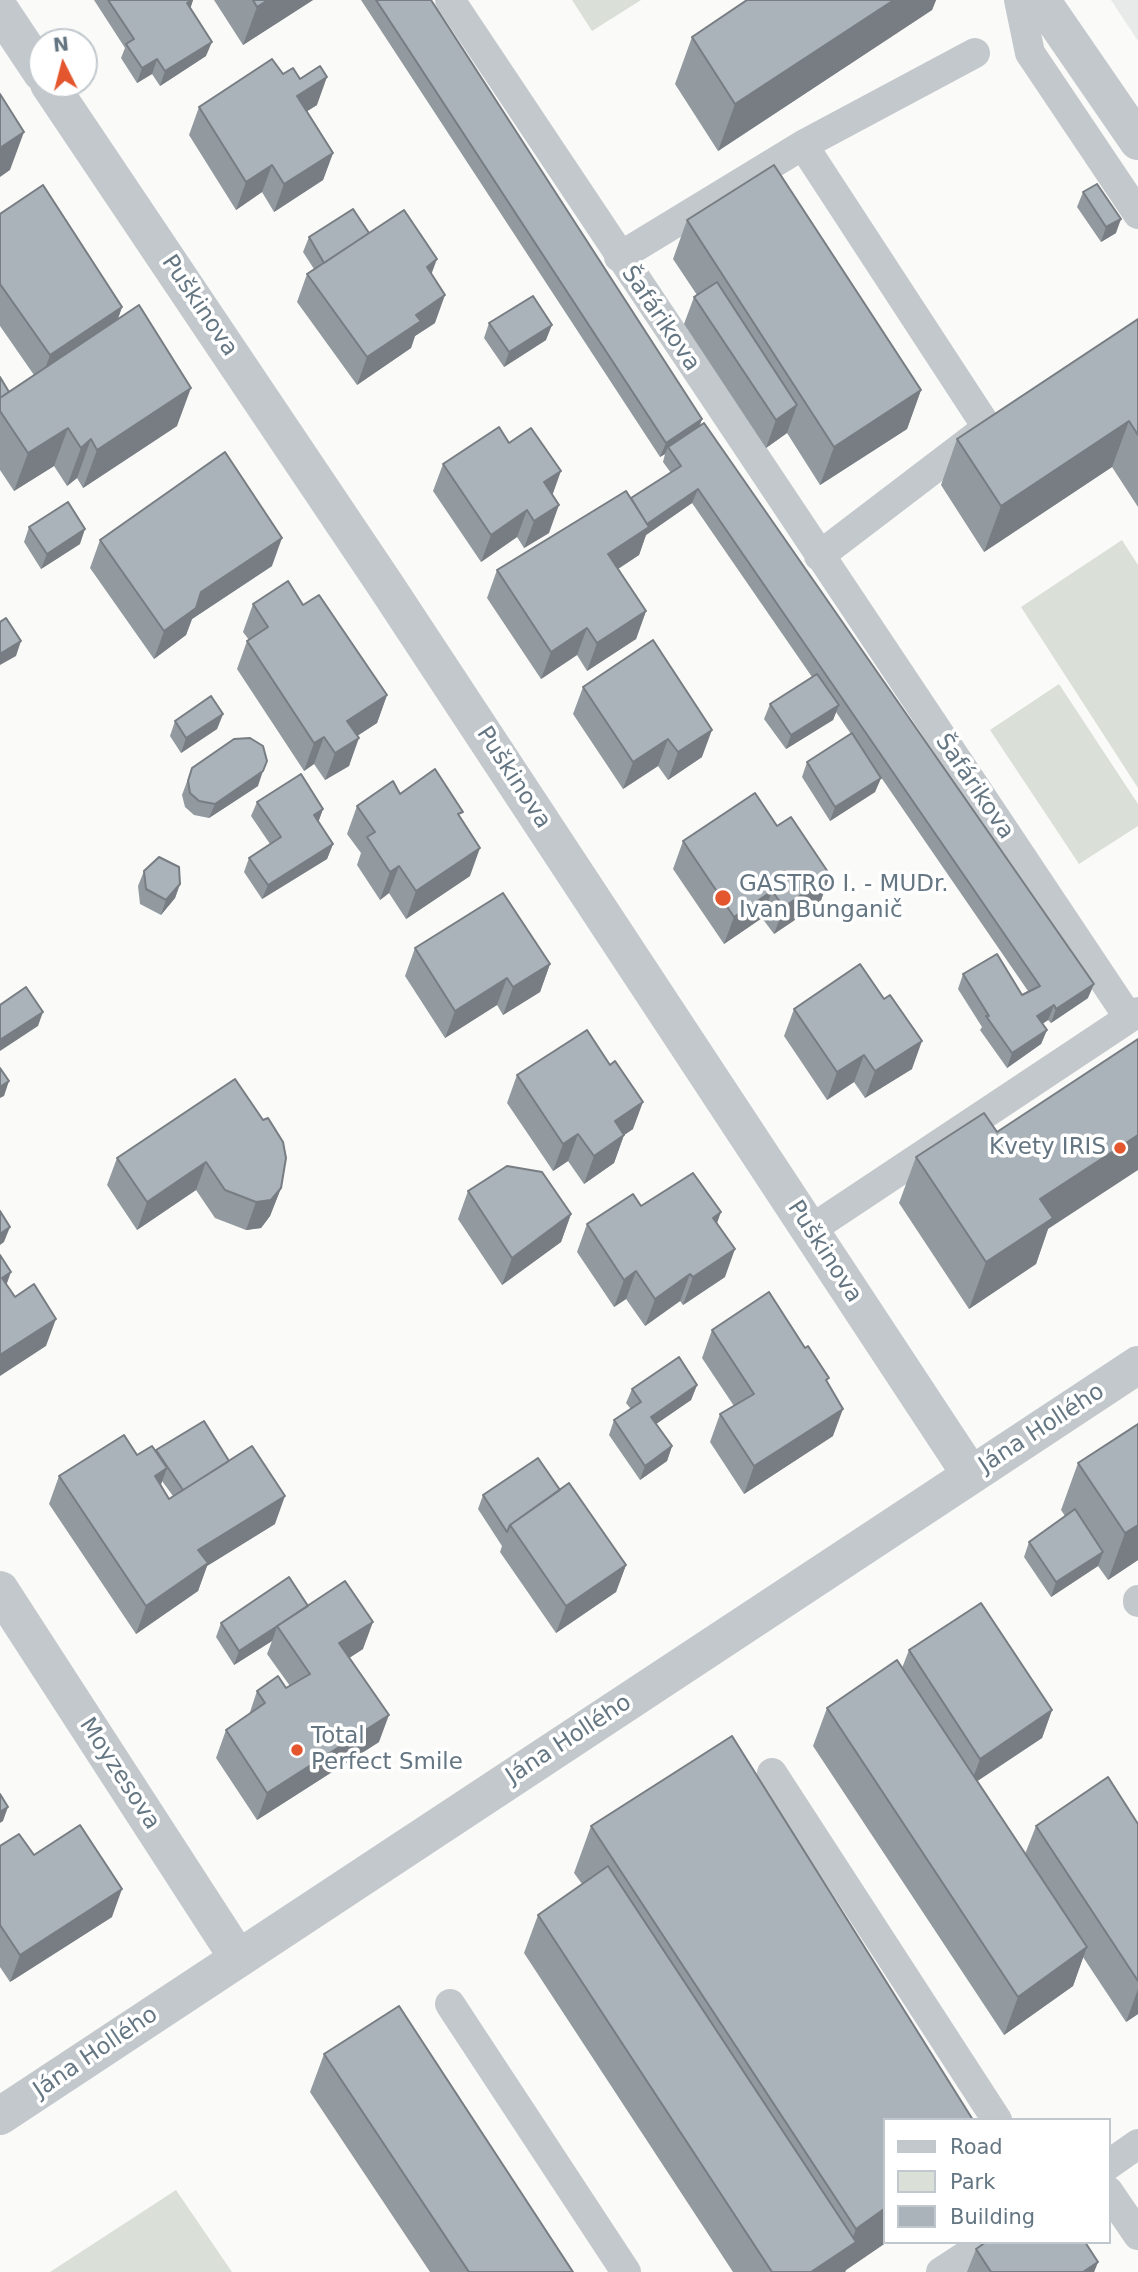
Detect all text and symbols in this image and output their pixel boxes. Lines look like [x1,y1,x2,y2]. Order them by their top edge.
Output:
north arrow [28,28,98,98]
text: N [52,32,70,56]
street label: Puškinova [155,250,243,362]
street label: Šafárikova [615,261,705,377]
street label: Puškinova [470,722,556,834]
street label: Šafárikova [929,729,1019,845]
place label: GASTRO I. - MUDr. Ivan Bunganič [739,871,949,925]
marker: GASTRO I. - MUDr. Ivan Bunganič [713,888,733,908]
place label: Kvety IRIS [989,1134,1106,1162]
marker: Kvety IRIS [1112,1140,1128,1156]
street label: Puškinova [781,1196,867,1308]
street label: Jána Hollého [974,1378,1110,1480]
street label: Jána Hollého [501,1689,637,1791]
street label: Moyzesova [73,1713,165,1835]
place label: Total Perfect Smile [311,1723,463,1777]
marker: Total Perfect Smile [289,1742,305,1758]
street label: Jána Hollého [29,2001,163,2105]
legend [883,2118,1110,2244]
text: Road [950,2135,1003,2159]
text: Park [950,2170,995,2194]
text: Building [950,2205,1035,2229]

